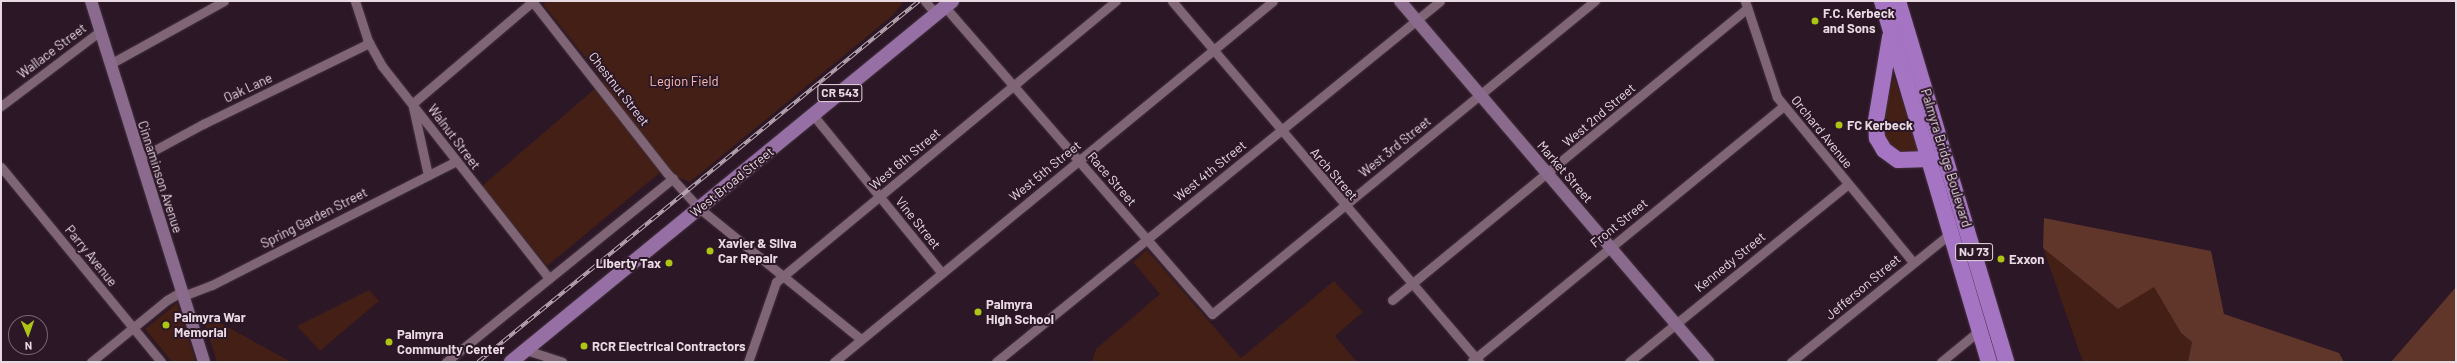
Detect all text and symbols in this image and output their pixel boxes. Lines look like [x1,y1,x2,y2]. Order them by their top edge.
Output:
place label: F.C. Kerbeck and Sons [1823,6,1895,37]
marker: F.C. Kerbeck and Sons [1810,16,1820,26]
street label: Wallace Street [15,20,89,82]
street label: Chestnut Street [585,49,653,129]
street label: Oak Lane [221,70,275,106]
park label: Legion Field [650,73,718,89]
street label: West 2nd Street [1559,80,1639,150]
road number: CR 543 [817,83,863,103]
street label: Palmyra Bridge Boulevard [1917,87,1975,229]
street label: Orchard Avenue [1788,93,1856,171]
street label: Walnut Street [425,101,483,173]
street label: West 3rd Street [1356,113,1434,181]
place label: FC Kerbeck [1847,117,1913,133]
street label: Cinnaminson Avenue [134,119,186,235]
marker: FC Kerbeck [1834,120,1844,130]
street label: West 6th Street [866,125,944,193]
street label: West 5th Street [1006,137,1084,205]
street label: West 4th Street [1171,137,1249,205]
street label: Market Street [1534,138,1596,206]
street label: West Broad Street [687,144,777,220]
street label: Arch Street [1307,145,1361,203]
street label: Race Street [1084,149,1140,209]
street label: Spring Garden Street [258,184,370,252]
street label: Vine Street [892,194,944,252]
street label: Front Street [1587,195,1651,251]
street label: Parry Avenue [62,222,120,290]
street label: Kennedy Street [1691,229,1769,295]
place label: Xavier & Silva Car Repair [718,236,797,267]
road number: NJ 73 [1955,242,1993,262]
marker: Xavier & Silva Car Repair [705,246,715,256]
street label: Jefferson Street [1822,251,1904,323]
place label: Exxon [2009,251,2044,267]
marker: Exxon [1996,254,2006,264]
place label: Liberty Tax [596,255,661,271]
marker: Liberty Tax [664,258,674,268]
place label: Palmyra High School [986,297,1054,328]
marker: Palmyra High School [973,307,983,317]
place label: Palmyra War Memorial [174,310,246,341]
north arrow [8,315,48,355]
marker: Palmyra War Memorial [161,320,171,330]
place label: Palmyra Community Center [397,327,504,358]
marker: Palmyra Community Center [384,337,394,347]
place label: RCR Electrical Contractors [592,338,746,354]
text: N [25,340,32,353]
marker: RCR Electrical Contractors [579,341,589,351]

